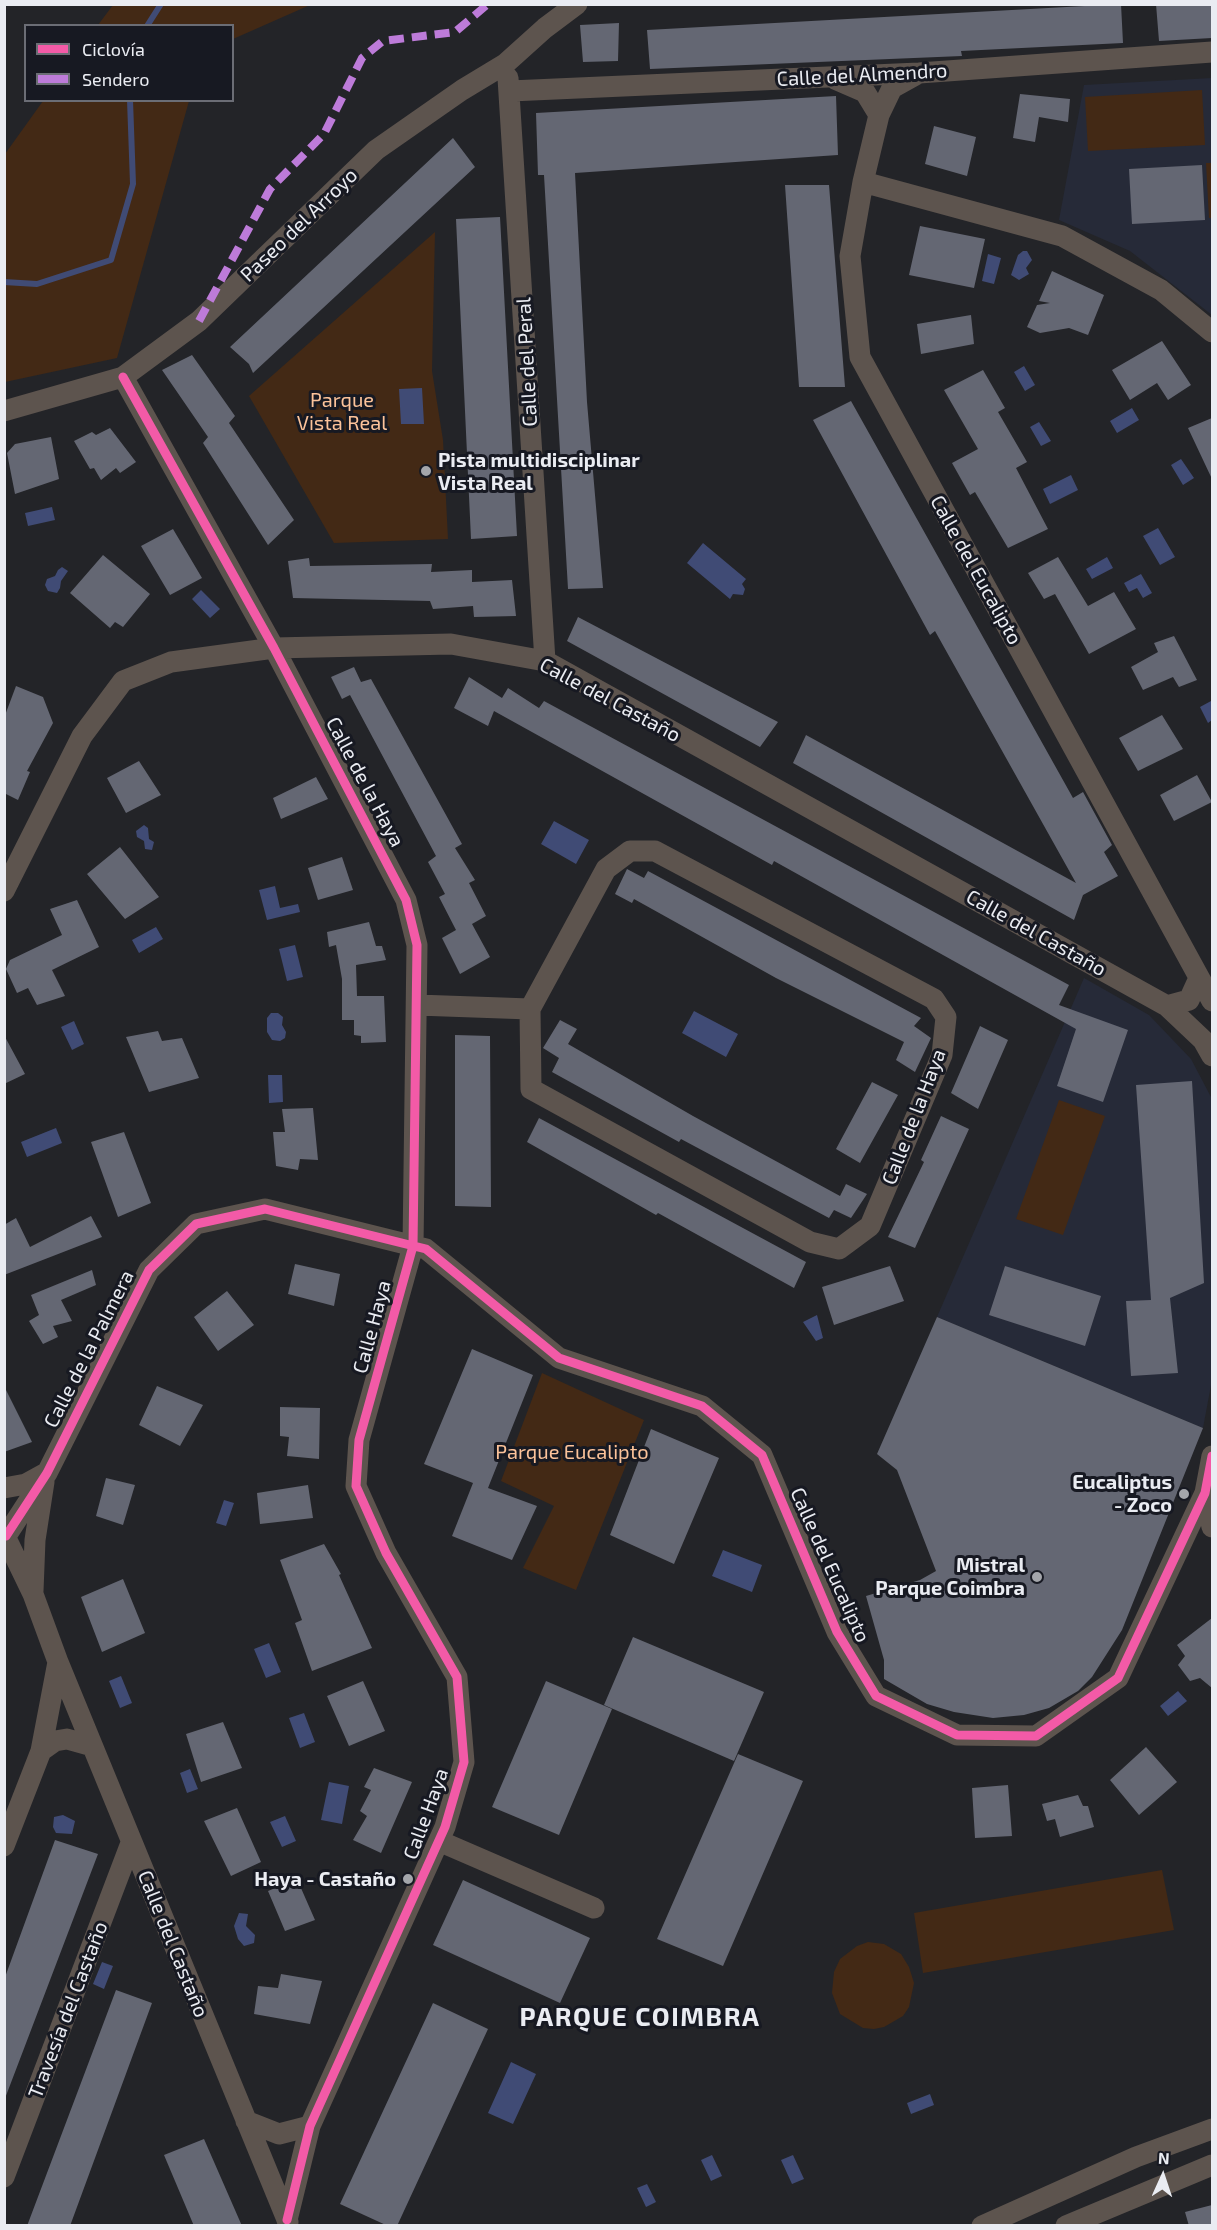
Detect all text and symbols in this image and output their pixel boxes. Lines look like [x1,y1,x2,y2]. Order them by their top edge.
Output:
legend [24,24,234,102]
text: Ciclovía [82,38,145,60]
street label: Calle del Almendro [776,59,948,91]
text: Sendero [82,68,149,90]
street label: Paseo del Arroyo [236,163,362,287]
street label: Calle del Peral [512,297,542,427]
park label: Parque Vista Real [297,388,387,435]
place label: Pista multidisciplinar Vista Real [438,448,640,495]
marker: Pista multidisciplinar Vista Real [419,464,433,478]
street label: Calle del Eucalipto [925,491,1027,649]
street label: Calle del Castaño [535,653,685,747]
street label: Calle de la Haya [321,713,409,851]
street label: Calle del Castaño [962,885,1110,981]
street label: Calle de la Haya [877,1046,951,1188]
street label: Calle de la Palmera [39,1266,139,1432]
street label: Calle Haya [348,1278,396,1376]
park label: Parque Eucalipto [495,1440,649,1464]
place label: Eucaliptus - Zoco [1072,1470,1172,1517]
street label: Calle del Eucalipto [785,1484,875,1646]
marker: Eucaliptus - Zoco [1177,1487,1191,1501]
place label: Mistral Parque Coimbra [875,1553,1025,1600]
marker: Mistral Parque Coimbra [1030,1570,1044,1584]
street label: Calle Haya [398,1765,454,1863]
street label: Calle del Castaño [133,1867,213,2021]
place label: Haya - Castaño [254,1867,396,1891]
marker: Haya - Castaño [401,1872,415,1886]
street label: Travesía del Castaño [23,1918,113,2102]
district label: PARQUE COIMBRA [519,2001,761,2033]
north arrow [1133,2146,1193,2206]
text: N [1158,2148,1170,2167]

